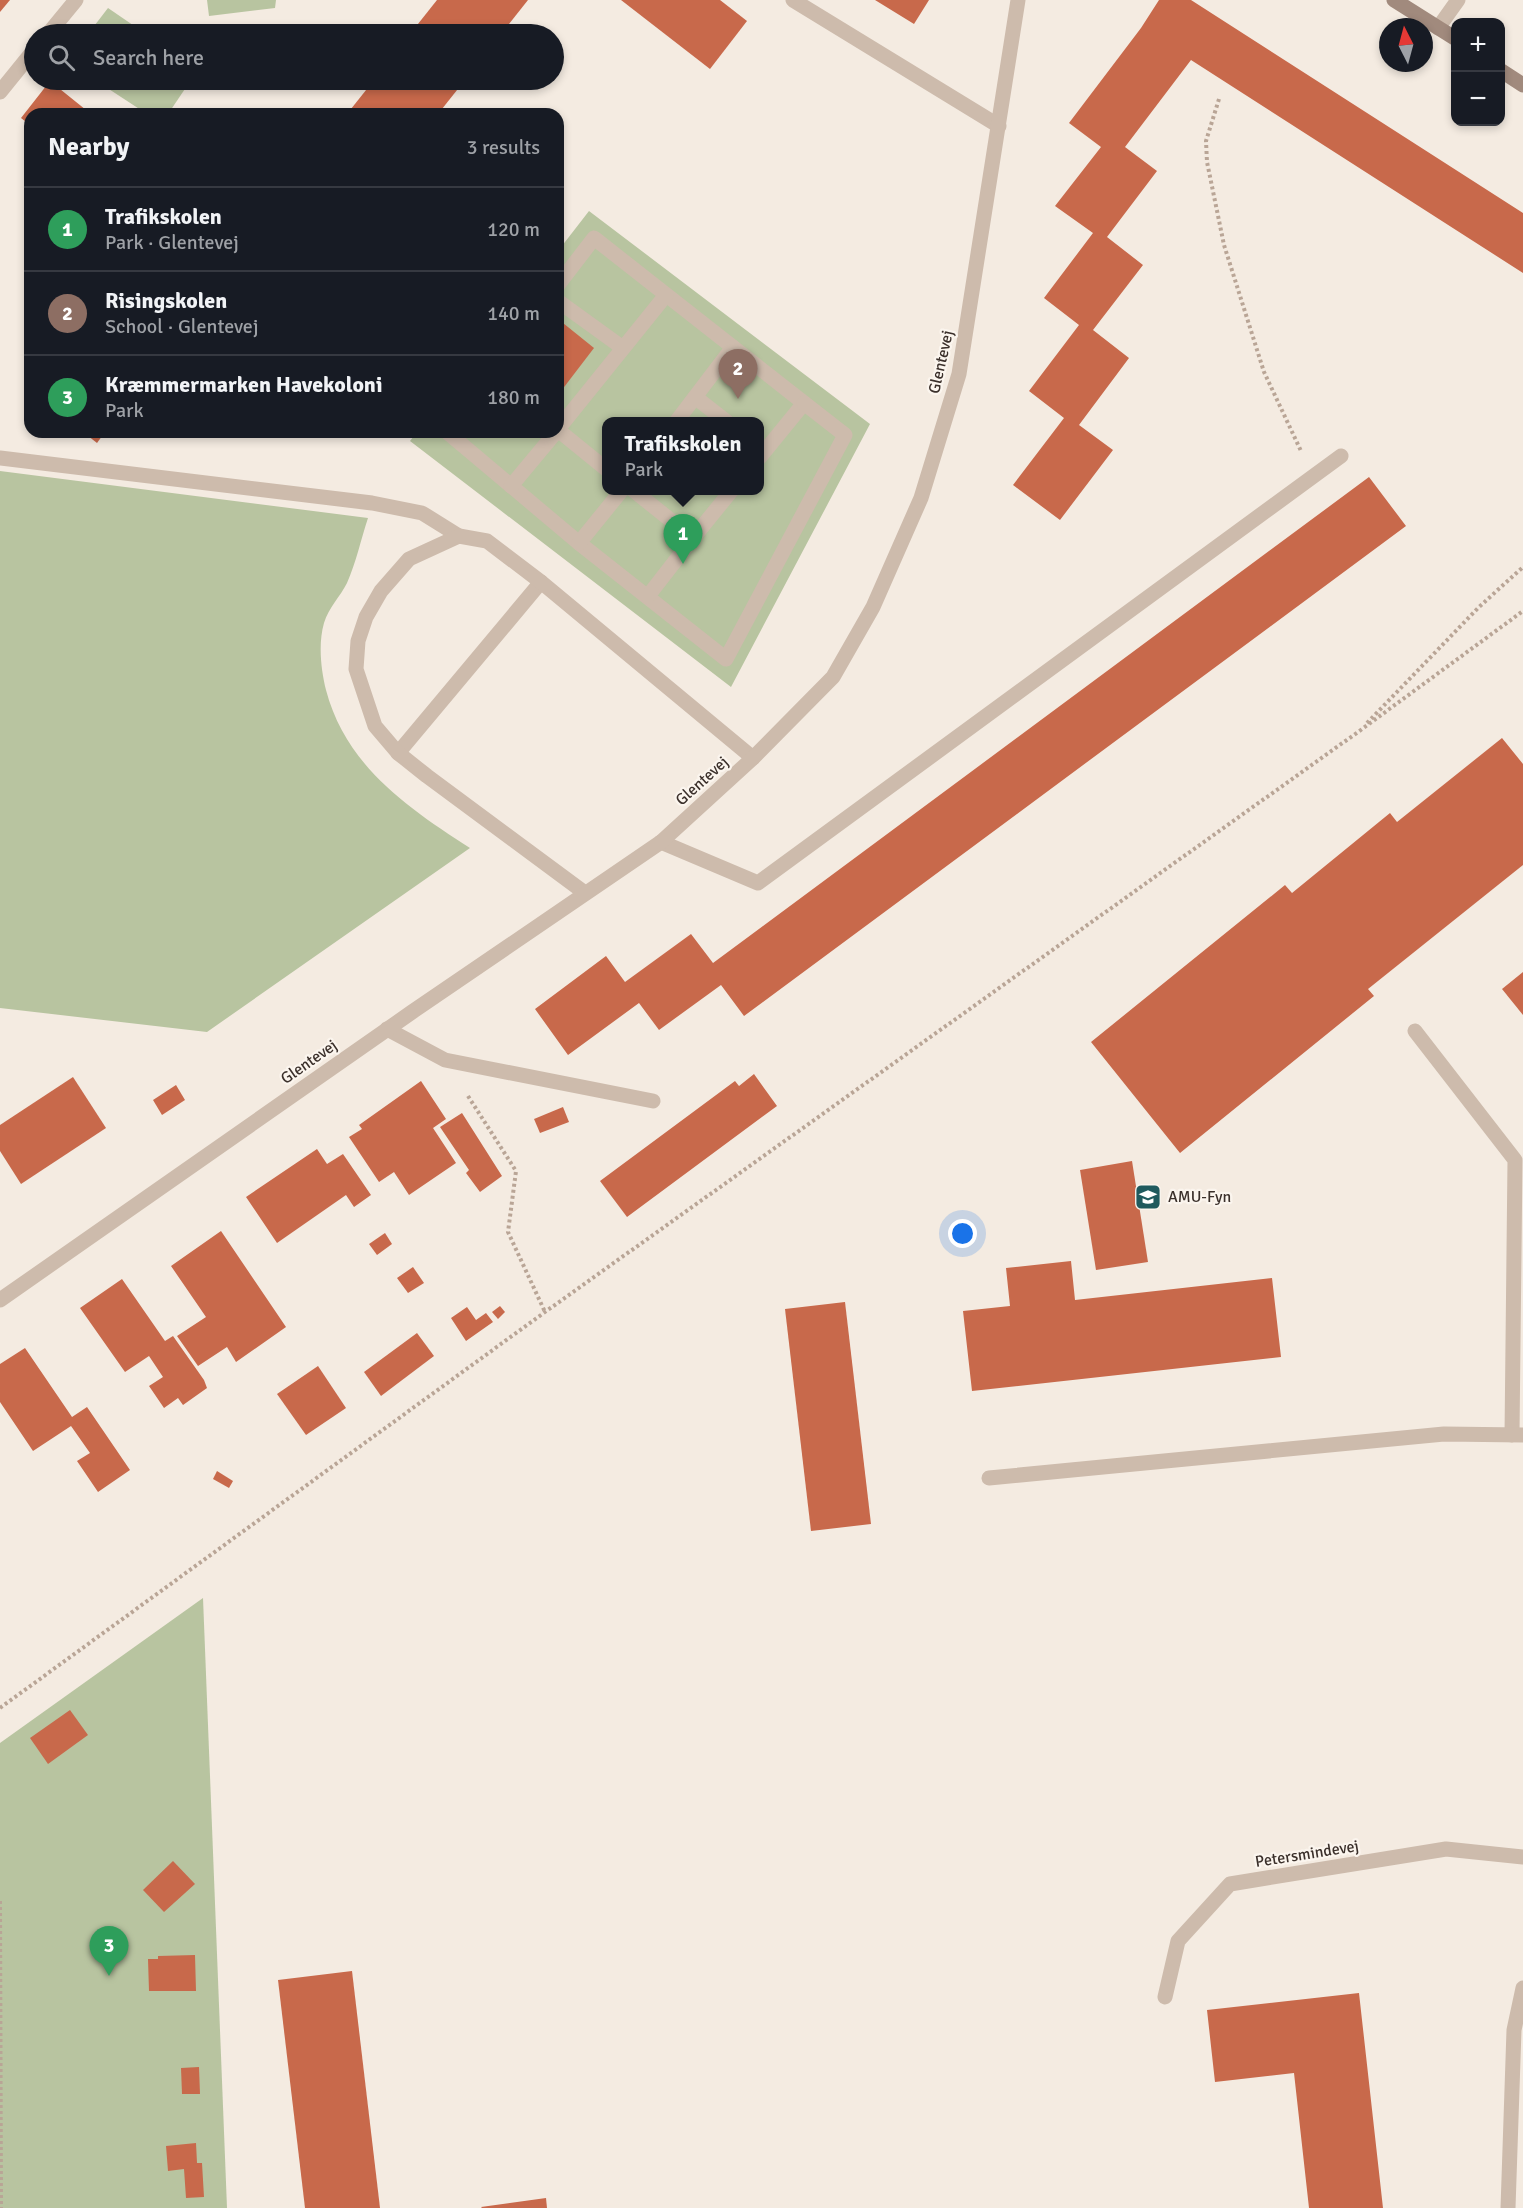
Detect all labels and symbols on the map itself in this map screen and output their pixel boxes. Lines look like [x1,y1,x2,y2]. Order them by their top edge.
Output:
north arrow [1379,18,1433,72]
street label: Glentevej [924,328,958,396]
pin: 2 [718,350,758,399]
pin: 1 [664,514,702,564]
street label: Glentevej [671,752,733,810]
street label: Glentevej [277,1035,341,1089]
school or university icon: AMU-Fyn [1133,1182,1163,1212]
place label: AMU-Fyn [1168,1187,1231,1207]
your location [948,1219,977,1248]
street label: Petersmindevej [1254,1836,1360,1872]
pin: 3 [90,1926,128,1976]

